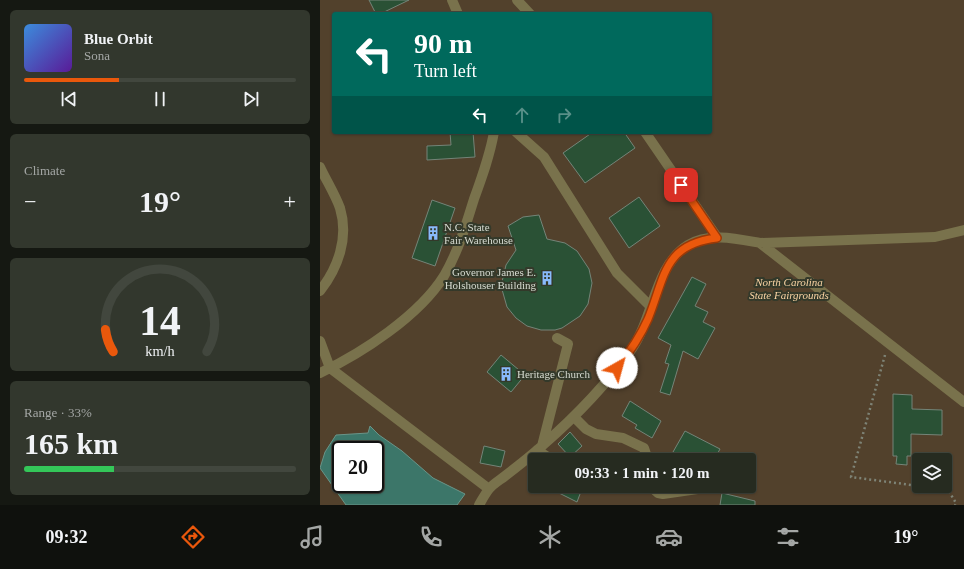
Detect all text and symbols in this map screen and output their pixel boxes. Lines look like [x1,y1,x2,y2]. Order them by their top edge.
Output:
icon: left [348,28,400,80]
text: 90 m [414,28,472,59]
text: Blue Orbit [84,31,153,47]
text: Sona [84,48,110,63]
text: Turn left [414,61,477,81]
icon: previous [58,88,80,110]
icon: pause [149,88,171,110]
icon: next [240,88,262,110]
icon: left [469,104,491,126]
icon: ahead [511,104,533,126]
icon: right [553,104,575,126]
text: Climate [24,163,65,178]
pin [664,168,698,202]
icon: arrive [670,174,692,196]
text: 19° [139,185,181,218]
text: − [24,189,36,214]
text: + [284,189,296,214]
place label: N.C. State Fair Warehouse [444,221,513,246]
building icon: N.C. State Fair Warehouse [425,225,441,241]
place label: Governor James E. Holshouser Building [445,266,536,291]
building icon: Governor James E. Holshouser Building [539,270,555,286]
park label: North Carolina State Fairgrounds [749,276,829,301]
text: 14 [139,298,181,344]
text: km/h [145,343,175,359]
position arrow [596,347,638,389]
building icon: Heritage Church [498,366,514,382]
place label: Heritage Church [517,368,590,380]
text: Range · 33% [24,405,92,420]
text: 165 km [24,427,118,460]
speed limit sign: 20 [332,441,384,493]
map controls [912,453,952,493]
button: layers [912,453,952,493]
text: 09:33 · 1 min · 120 m [575,465,710,481]
icon: directions [179,523,207,551]
icon: music [298,523,326,551]
icon: phone [417,523,445,551]
icon: climate [536,523,564,551]
icon: car [655,523,683,551]
icon: filters [774,523,802,551]
text: 09:32 [46,527,88,547]
text: 19° [893,527,918,547]

